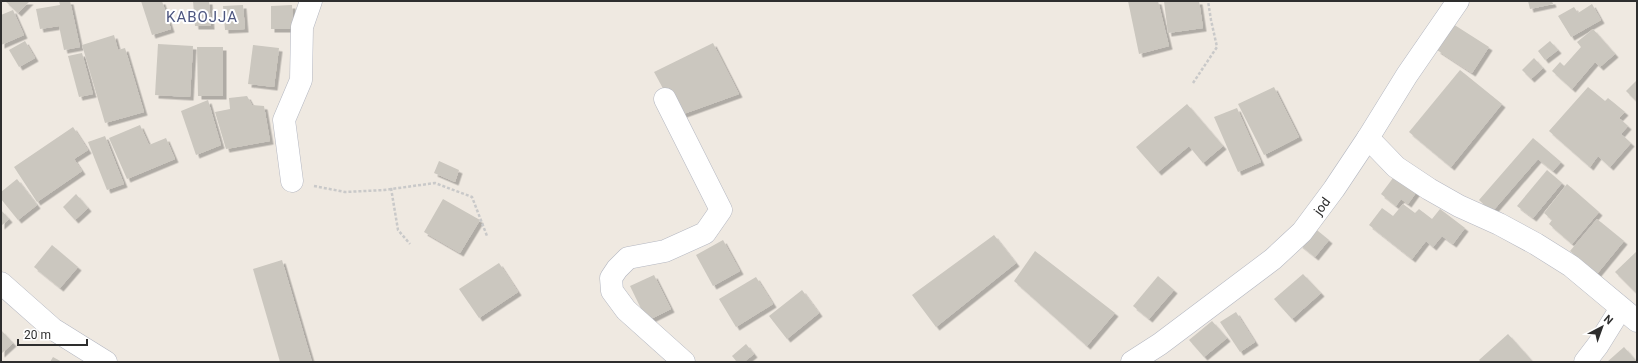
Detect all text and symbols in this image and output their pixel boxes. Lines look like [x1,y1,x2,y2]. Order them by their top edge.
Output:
district label: KABOJJA [166,8,238,26]
street label: jod [1310,194,1333,218]
north arrow [1582,307,1622,347]
text: N [1601,312,1616,327]
scale bar [18,321,87,347]
text: 20 m [24,328,51,342]

